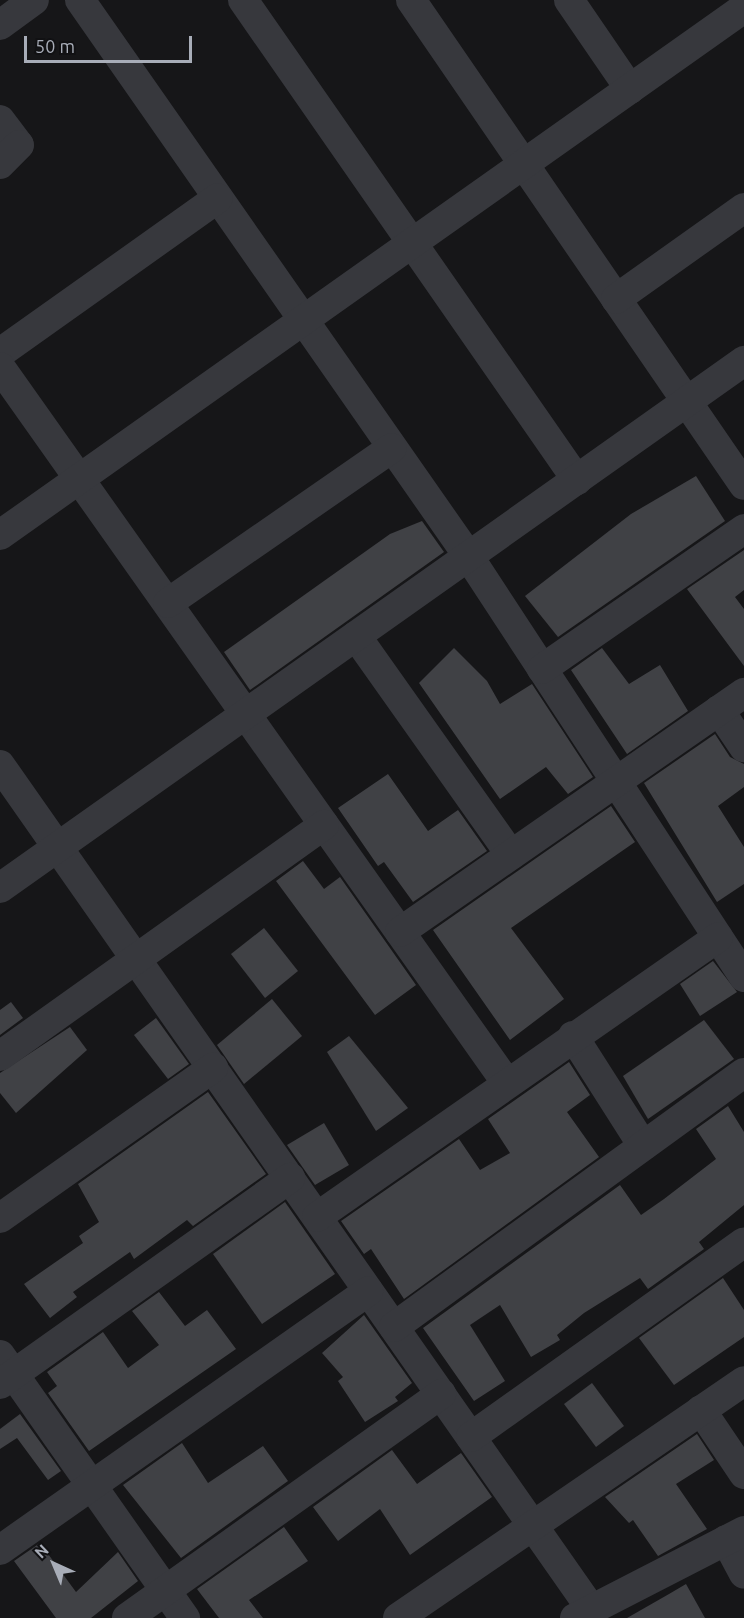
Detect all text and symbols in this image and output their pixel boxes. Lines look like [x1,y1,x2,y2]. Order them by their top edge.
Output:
scale bar [27,24,195,62]
text: 50 m [35,36,75,56]
north arrow [24,1534,84,1594]
text: N [31,1540,52,1562]

